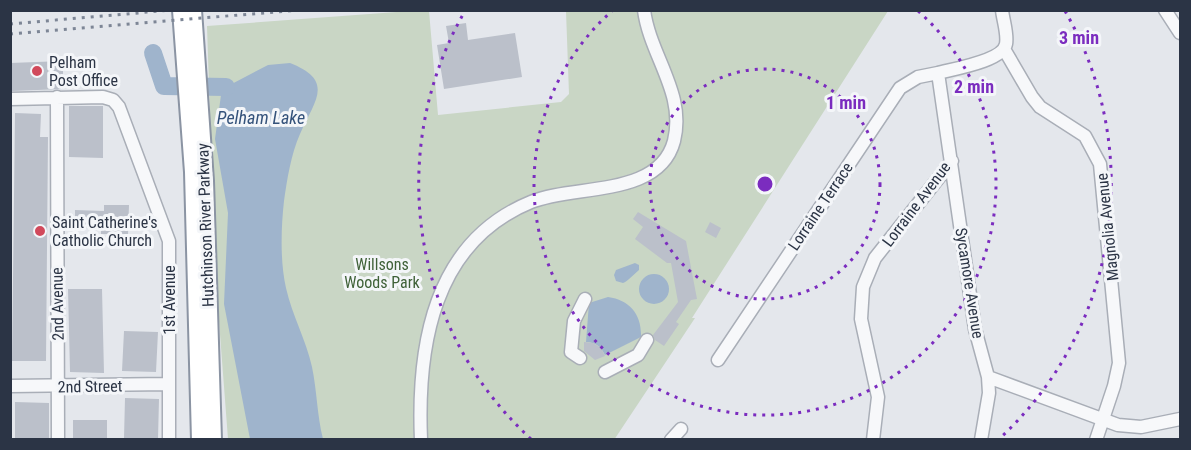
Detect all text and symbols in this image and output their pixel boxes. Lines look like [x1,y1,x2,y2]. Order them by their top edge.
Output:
text: 3 min [1059,27,1099,48]
place label: Pelham Post Office [49,53,118,90]
marker: Pelham Post Office [30,64,44,78]
text: 2 min [954,76,994,97]
text: 1 min [826,92,866,113]
water label: Pelham Lake [217,107,305,128]
street label: Hutchinson River Parkway [193,142,218,307]
street label: Lorraine Avenue [878,158,955,251]
street label: Lorraine Terrace [784,159,857,254]
street label: Magnolia Avenue [1092,172,1123,282]
centre of rings [755,174,775,194]
place label: Saint Catherine's Catholic Church [52,213,158,250]
marker: Saint Catherine's Catholic Church [33,224,47,238]
street label: Sycamore Avenue [951,226,988,340]
park label: Willsons Woods Park [344,255,421,292]
street label: 1st Avenue [160,265,179,335]
street label: 2nd Avenue [47,267,68,341]
street label: 2nd Street [57,376,123,397]

